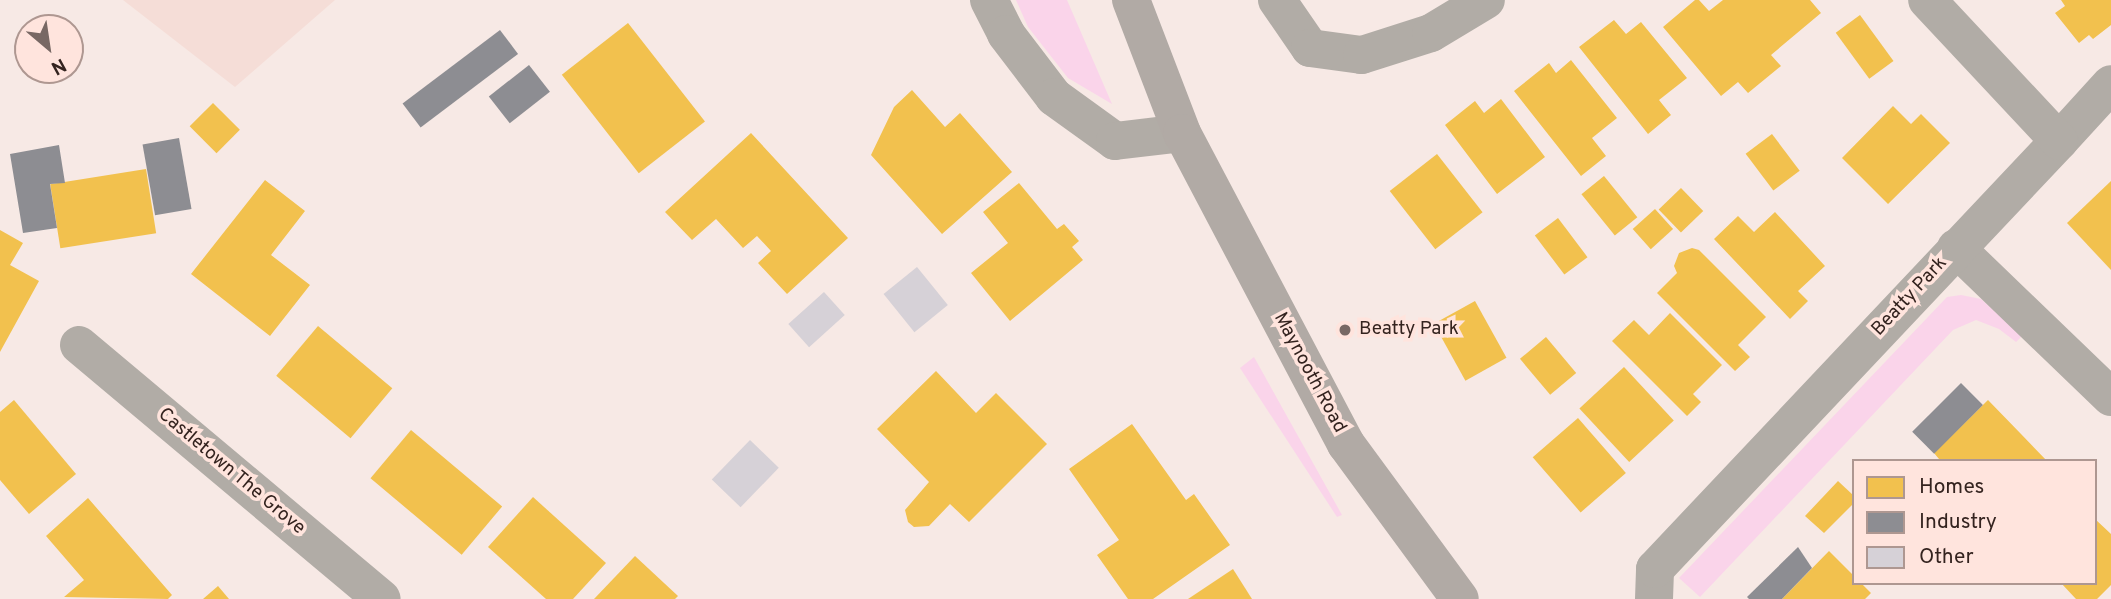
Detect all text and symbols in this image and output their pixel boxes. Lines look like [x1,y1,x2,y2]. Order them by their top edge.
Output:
north arrow [14,14,84,84]
text: N [46,52,70,79]
street label: Beatty Park [1868,253,1952,341]
street label: Maynooth Road [1268,309,1350,437]
place label: Beatty Park [1359,319,1459,341]
marker: Beatty Park [1337,322,1353,338]
street label: Castletown The Grove [152,403,310,541]
legend [1852,459,2097,585]
text: Homes [1919,474,1984,501]
text: Industry [1919,509,1997,536]
text: Other [1919,544,1974,571]

